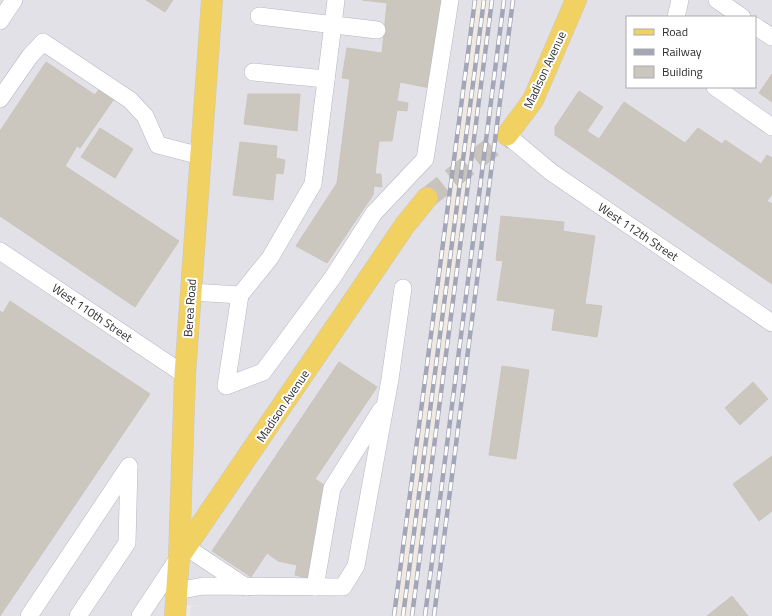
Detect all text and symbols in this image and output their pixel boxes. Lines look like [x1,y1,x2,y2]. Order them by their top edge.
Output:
legend [626,16,756,88]
text: Road [662,22,688,41]
street label: Madison Avenue [518,28,571,112]
text: Railway [662,42,702,61]
text: Building [662,62,703,81]
street label: West 112th Street [594,198,683,266]
street label: Berea Road [178,278,201,338]
street label: West 110th Street [48,279,137,347]
street label: Madison Avenue [251,366,314,446]

